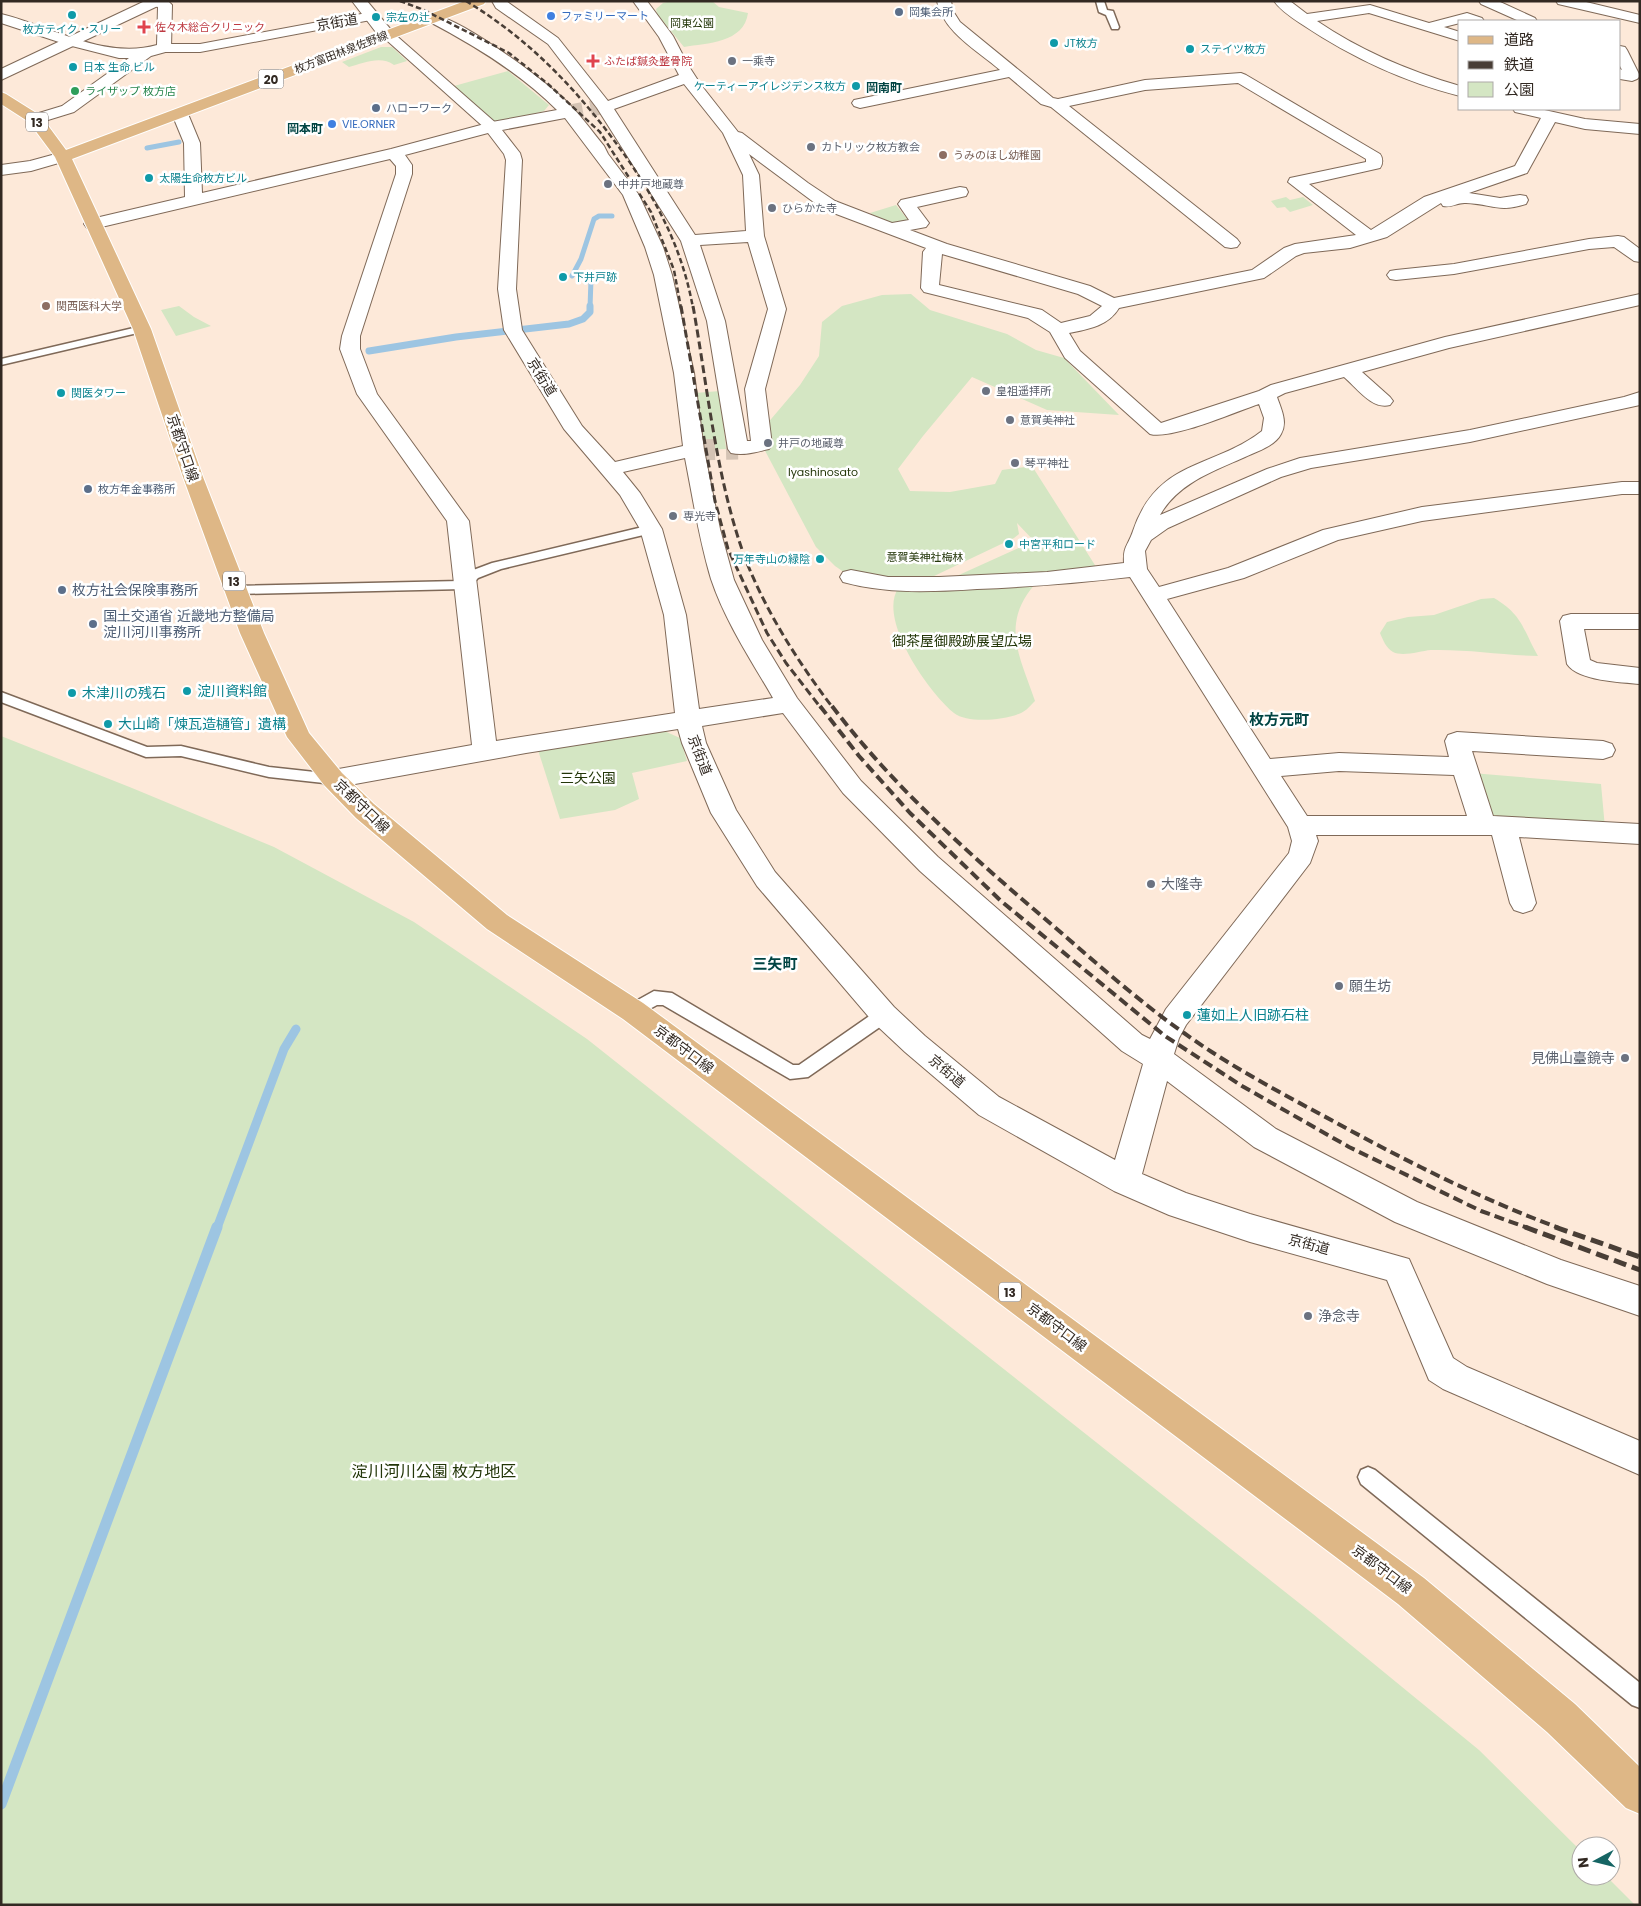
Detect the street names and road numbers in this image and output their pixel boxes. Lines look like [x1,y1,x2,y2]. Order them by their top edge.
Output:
street label: 京街道 [315,9,359,35]
street label: 枚方富田林泉佐野線 [292,27,390,77]
road number: 20 [258,70,284,88]
road number: 13 [26,112,48,132]
street label: 京街道 [522,354,562,400]
street label: 京都守口線 [162,412,204,484]
road number: 13 [223,572,245,590]
street label: 京街道 [683,732,717,778]
street label: 京都守口線 [330,774,394,838]
street label: 京都守口線 [650,1020,718,1078]
street label: 京街道 [924,1050,970,1092]
street label: 京街道 [1286,1229,1332,1259]
road number: 13 [999,1282,1021,1301]
street label: 京都守口線 [1023,1298,1091,1356]
street label: 京都守口線 [1348,1540,1416,1598]

